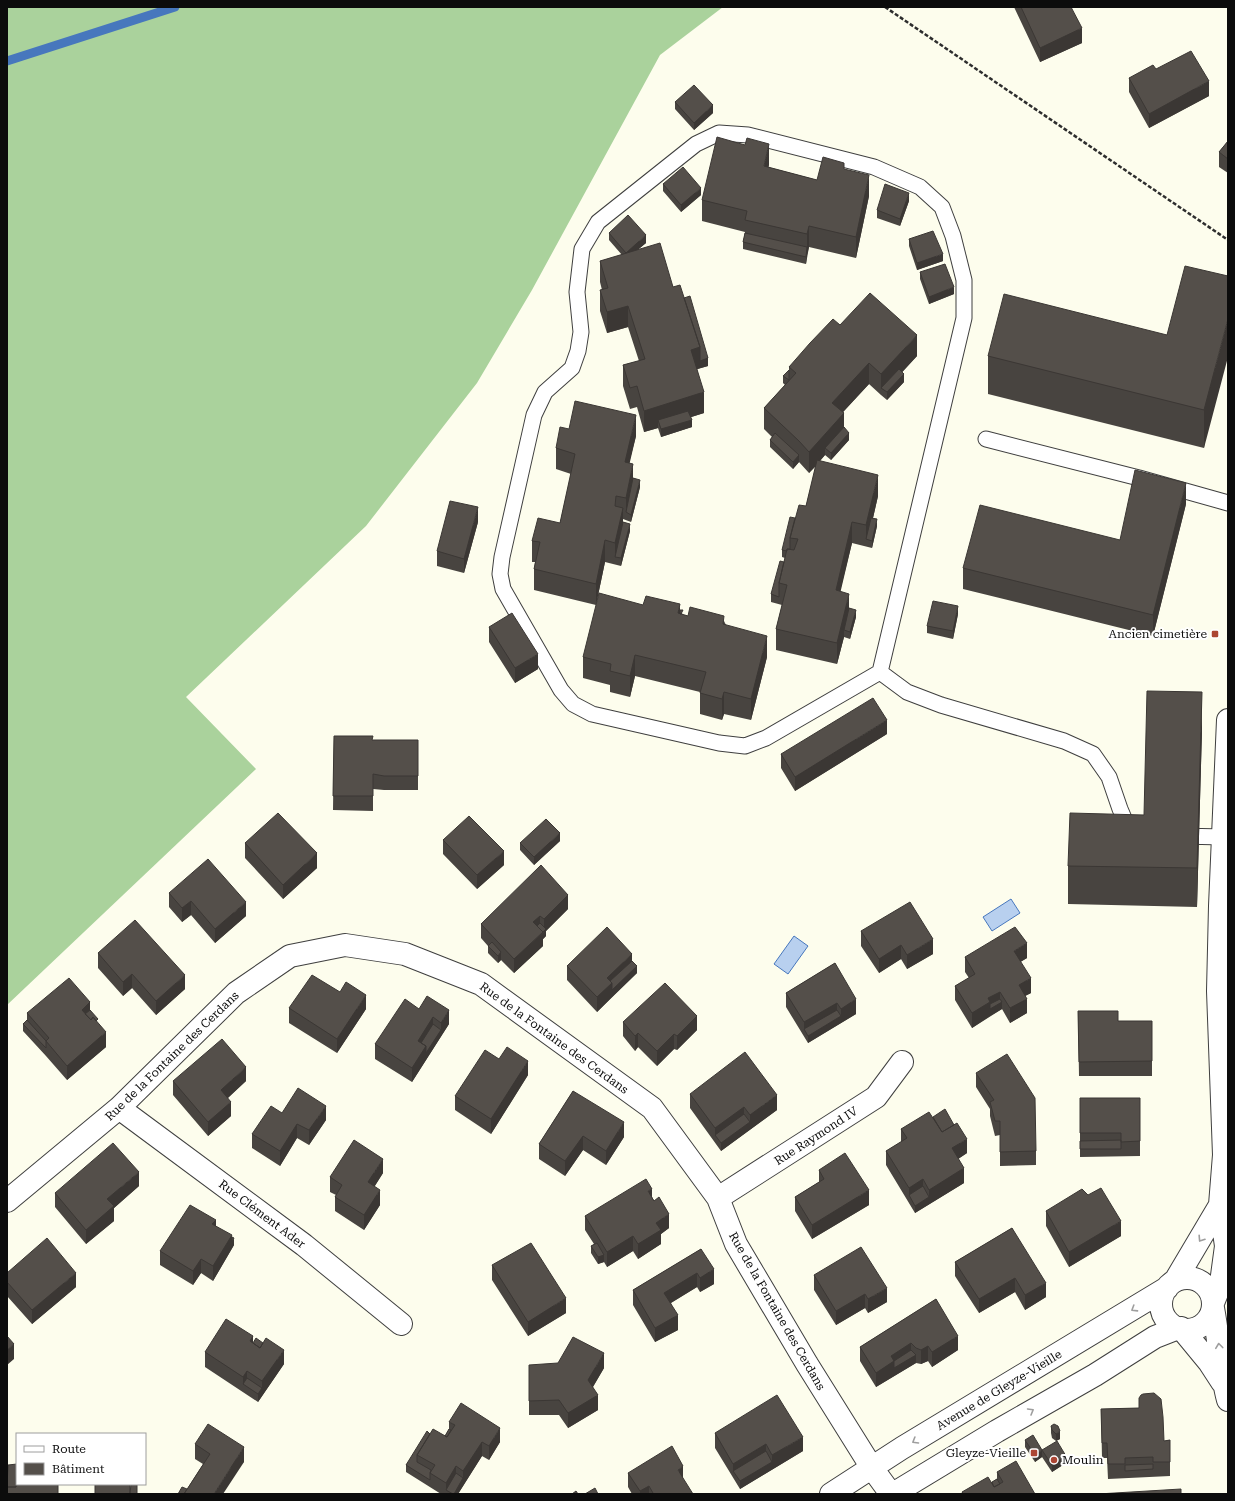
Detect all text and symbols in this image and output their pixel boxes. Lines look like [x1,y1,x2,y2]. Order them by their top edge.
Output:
place label: Ancien cimetière [1109,627,1207,641]
marker: Ancien cimetière [1210,629,1220,639]
street label: Rue de la Fontaine des Cerdans [477,979,631,1097]
street label: Rue de la Fontaine des Cerdans [102,988,242,1124]
street label: Rue Raymond IV [772,1104,861,1168]
street label: Rue Clément Ader [216,1177,308,1251]
street label: Rue de la Fontaine des Cerdans [726,1229,828,1393]
one-way arrow [1198,1235,1205,1242]
one-way arrow [1131,1304,1138,1311]
one-way arrow [1215,1343,1224,1350]
street label: Avenue de Gleyze-Vieille [934,1347,1064,1433]
one-way arrow [1027,1409,1034,1416]
legend [16,1433,146,1485]
one-way arrow [912,1436,919,1443]
text: Route [52,1442,86,1456]
place label: Gleyze-Vieille [946,1446,1026,1460]
marker: Gleyze-Vieille [1029,1448,1039,1458]
place label: Moulin [1062,1453,1104,1467]
marker: Moulin [1049,1455,1059,1465]
text: Bâtiment [52,1462,105,1476]

